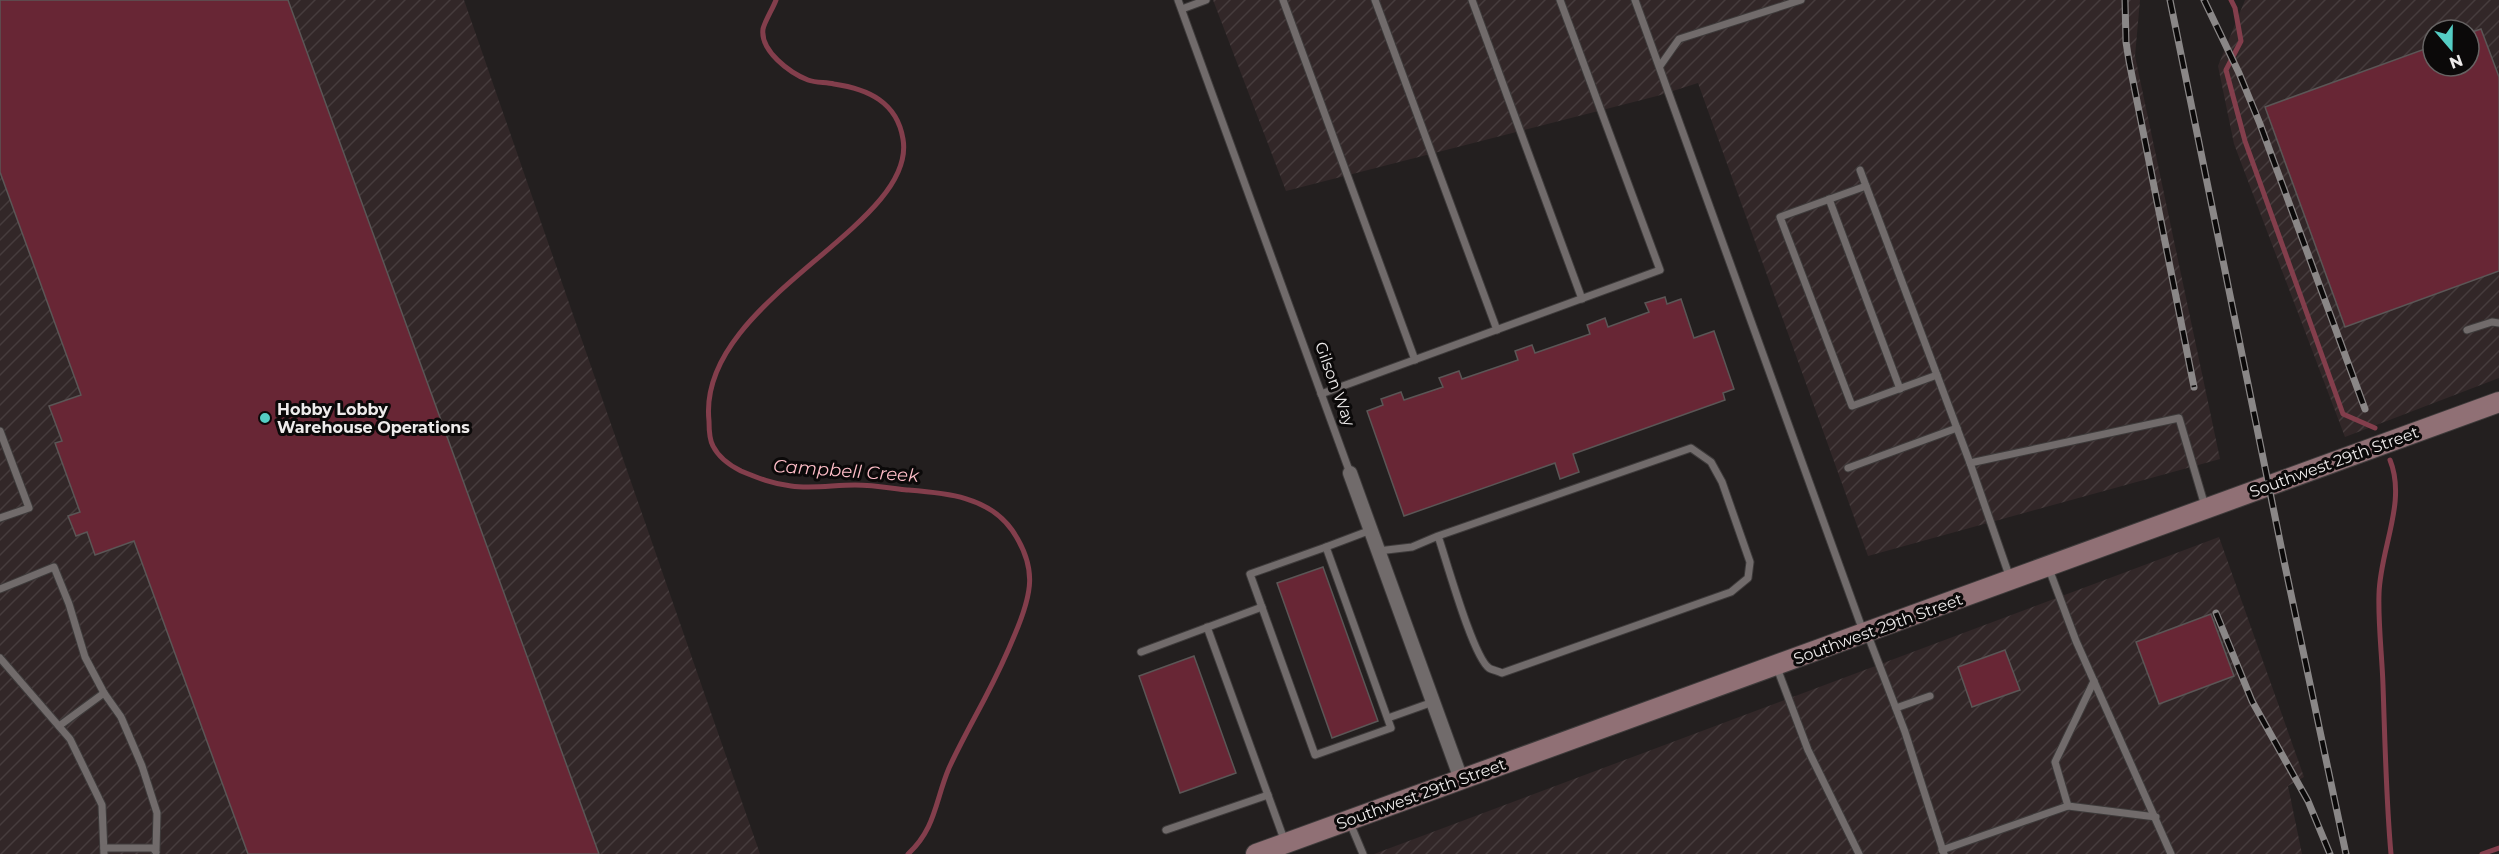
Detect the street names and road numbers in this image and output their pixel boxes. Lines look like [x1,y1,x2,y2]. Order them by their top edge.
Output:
street label: Gilson Way [1311,339,1359,429]
street label: Southwest 29th Street [2247,422,2422,501]
street label: Southwest 29th Street [1791,589,1966,668]
street label: Southwest 29th Street [1334,754,1509,833]

